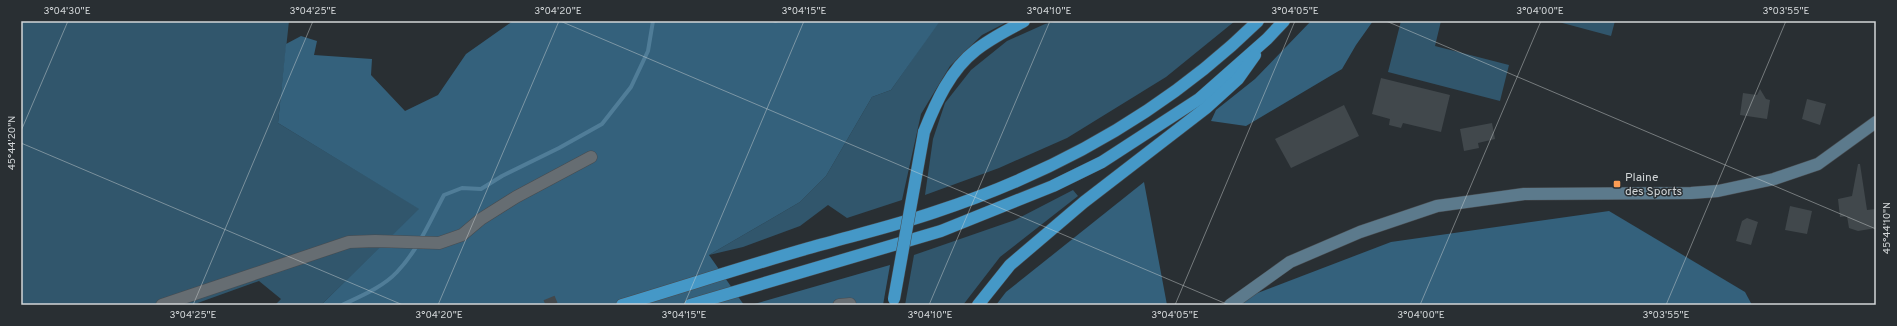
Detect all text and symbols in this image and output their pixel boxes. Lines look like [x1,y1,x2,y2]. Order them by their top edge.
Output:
text: 3°04'30"E [43,5,91,18]
text: 3°04'25"E [289,5,337,18]
text: 3°04'20"E [534,5,582,18]
text: 3°04'15"E [782,5,826,18]
text: 3°04'10"E [1026,5,1072,18]
text: 3°04'05"E [1271,5,1319,18]
text: 3°04'00"E [1516,5,1564,18]
text: 3°03'55"E [1762,5,1810,18]
text: 45°44'20"N [6,116,19,170]
place label: Plaine des Sports [1625,170,1682,200]
marker: Plaine des Sports [1612,179,1622,189]
text: 45°44'10"N [1881,202,1894,254]
text: 3°04'25"E [169,309,217,322]
text: 3°04'20"E [415,309,463,322]
text: 3°04'15"E [662,309,706,322]
text: 3°04'10"E [907,309,953,322]
text: 3°04'05"E [1151,309,1199,322]
text: 3°04'00"E [1397,309,1445,322]
text: 3°03'55"E [1642,309,1690,322]

